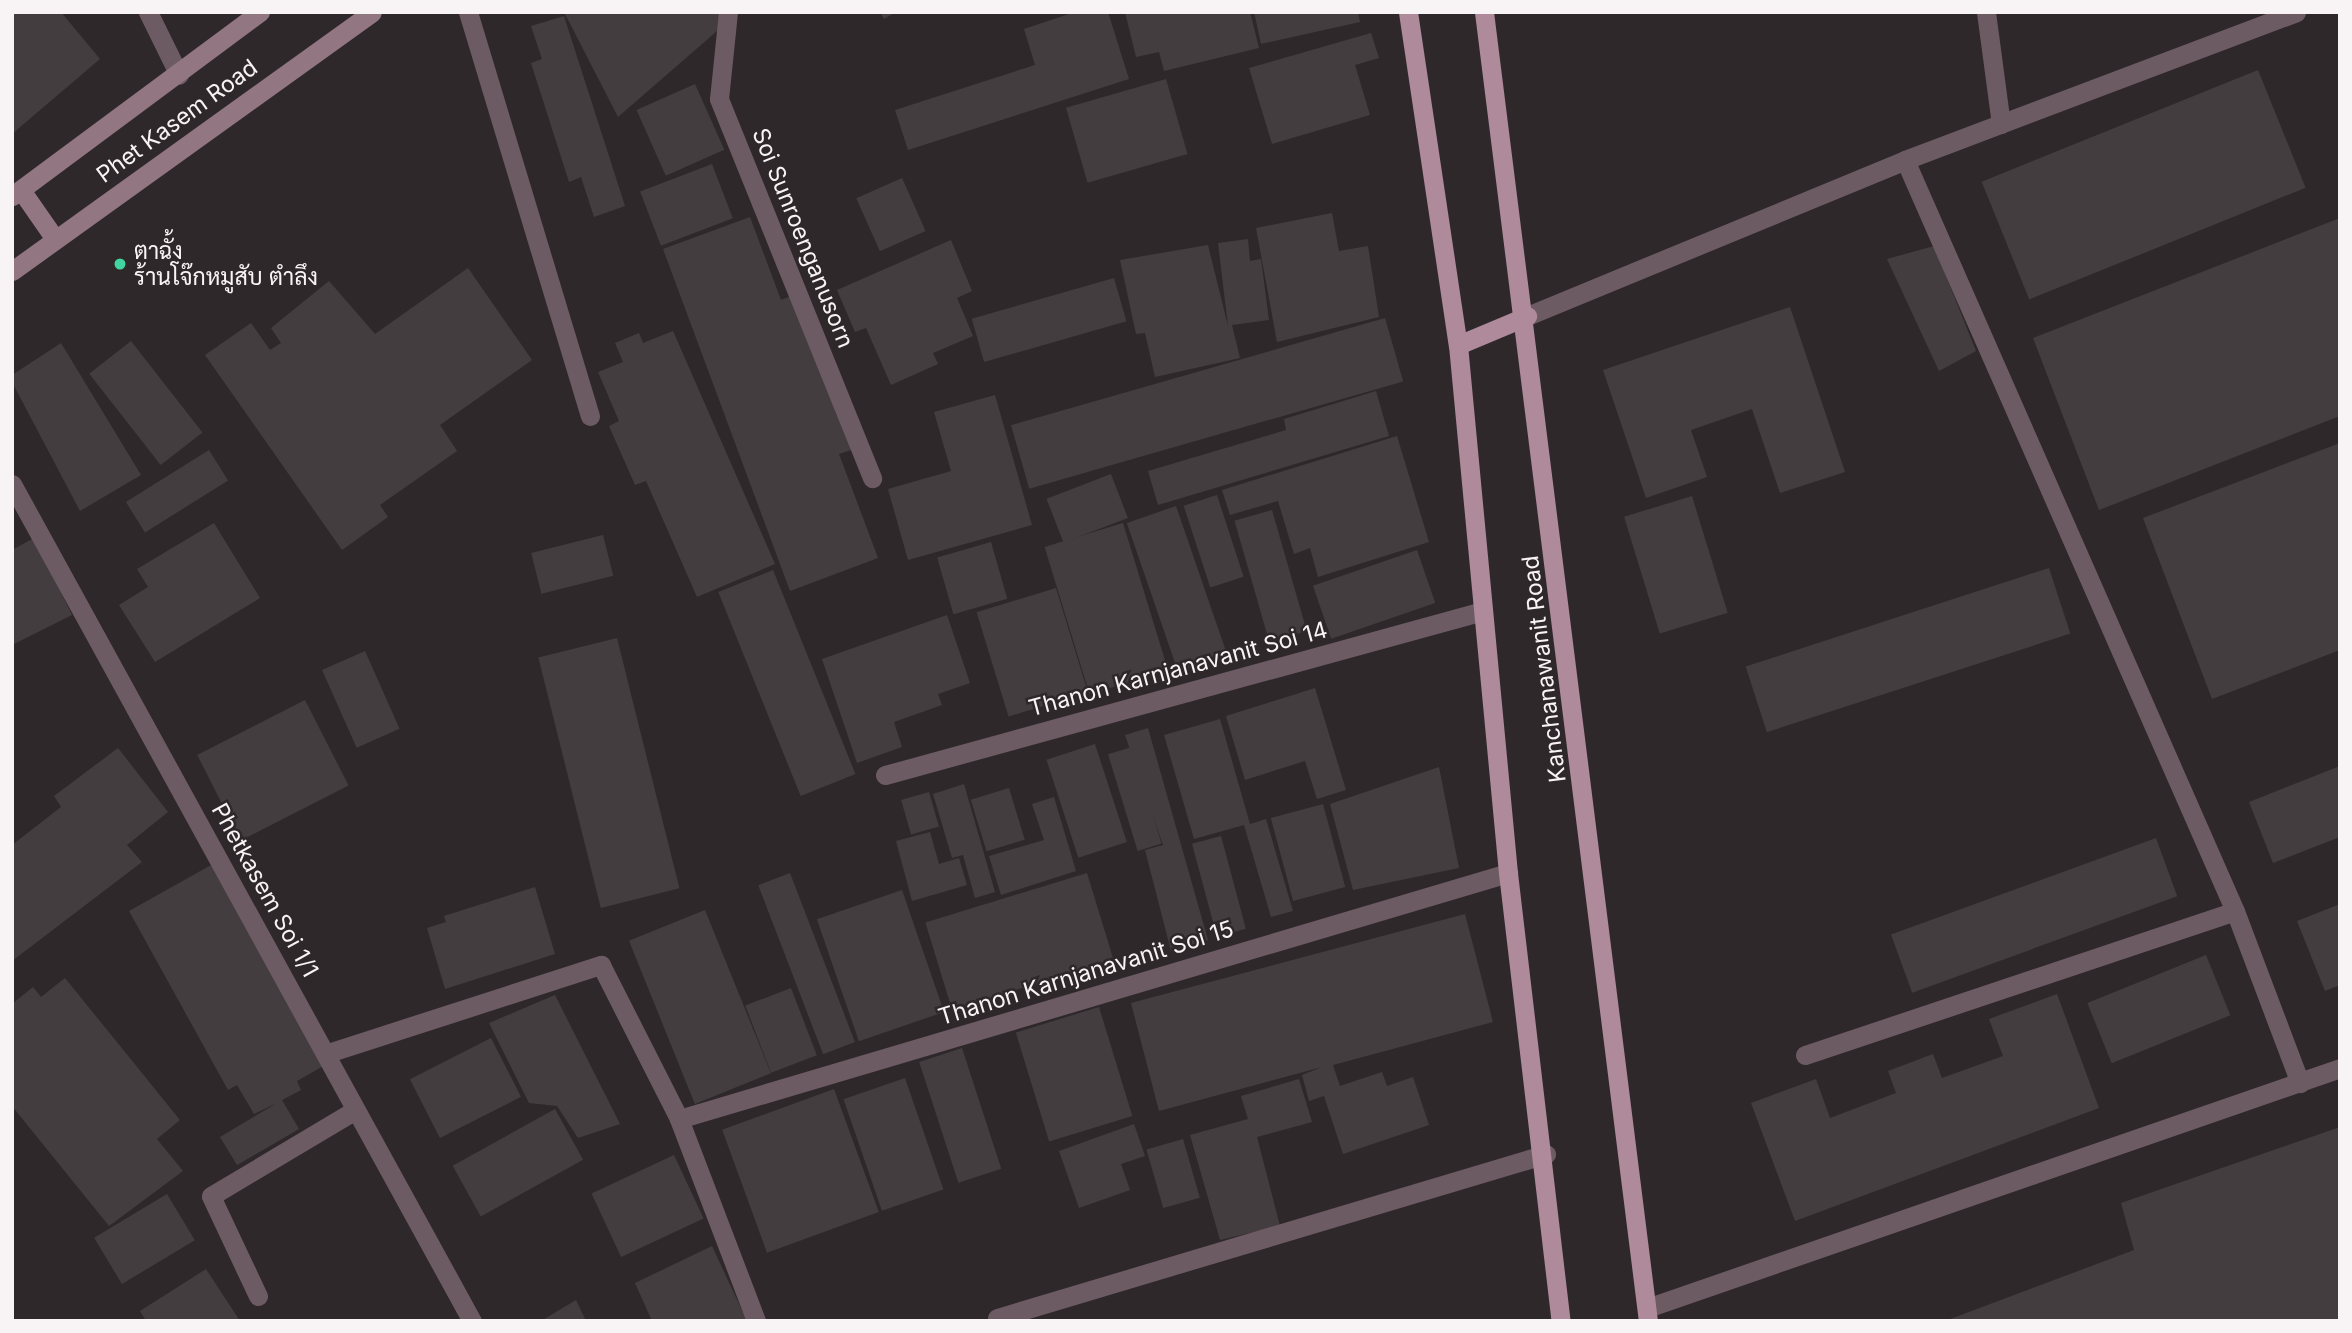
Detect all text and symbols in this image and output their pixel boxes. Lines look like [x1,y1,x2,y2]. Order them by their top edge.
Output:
street label: Phet Kasem Road [91,53,263,189]
street label: Soi Sunroenganusorn [746,124,860,352]
place label: ตาฉั้ง ร้านโจ๊กหมูสับ ตำลึง [134,237,318,291]
marker: ตาฉั้ง ร้านโจ๊กหมูสับ ตำลึง [112,256,128,272]
street label: Kanchanawanit Road [1516,554,1572,784]
street label: Thanon Karnjanavanit Soi 14 [1026,616,1330,722]
street label: Phetkasem Soi 1/1 [206,798,324,982]
street label: Thanon Karnjanavanit Soi 15 [935,915,1237,1031]

